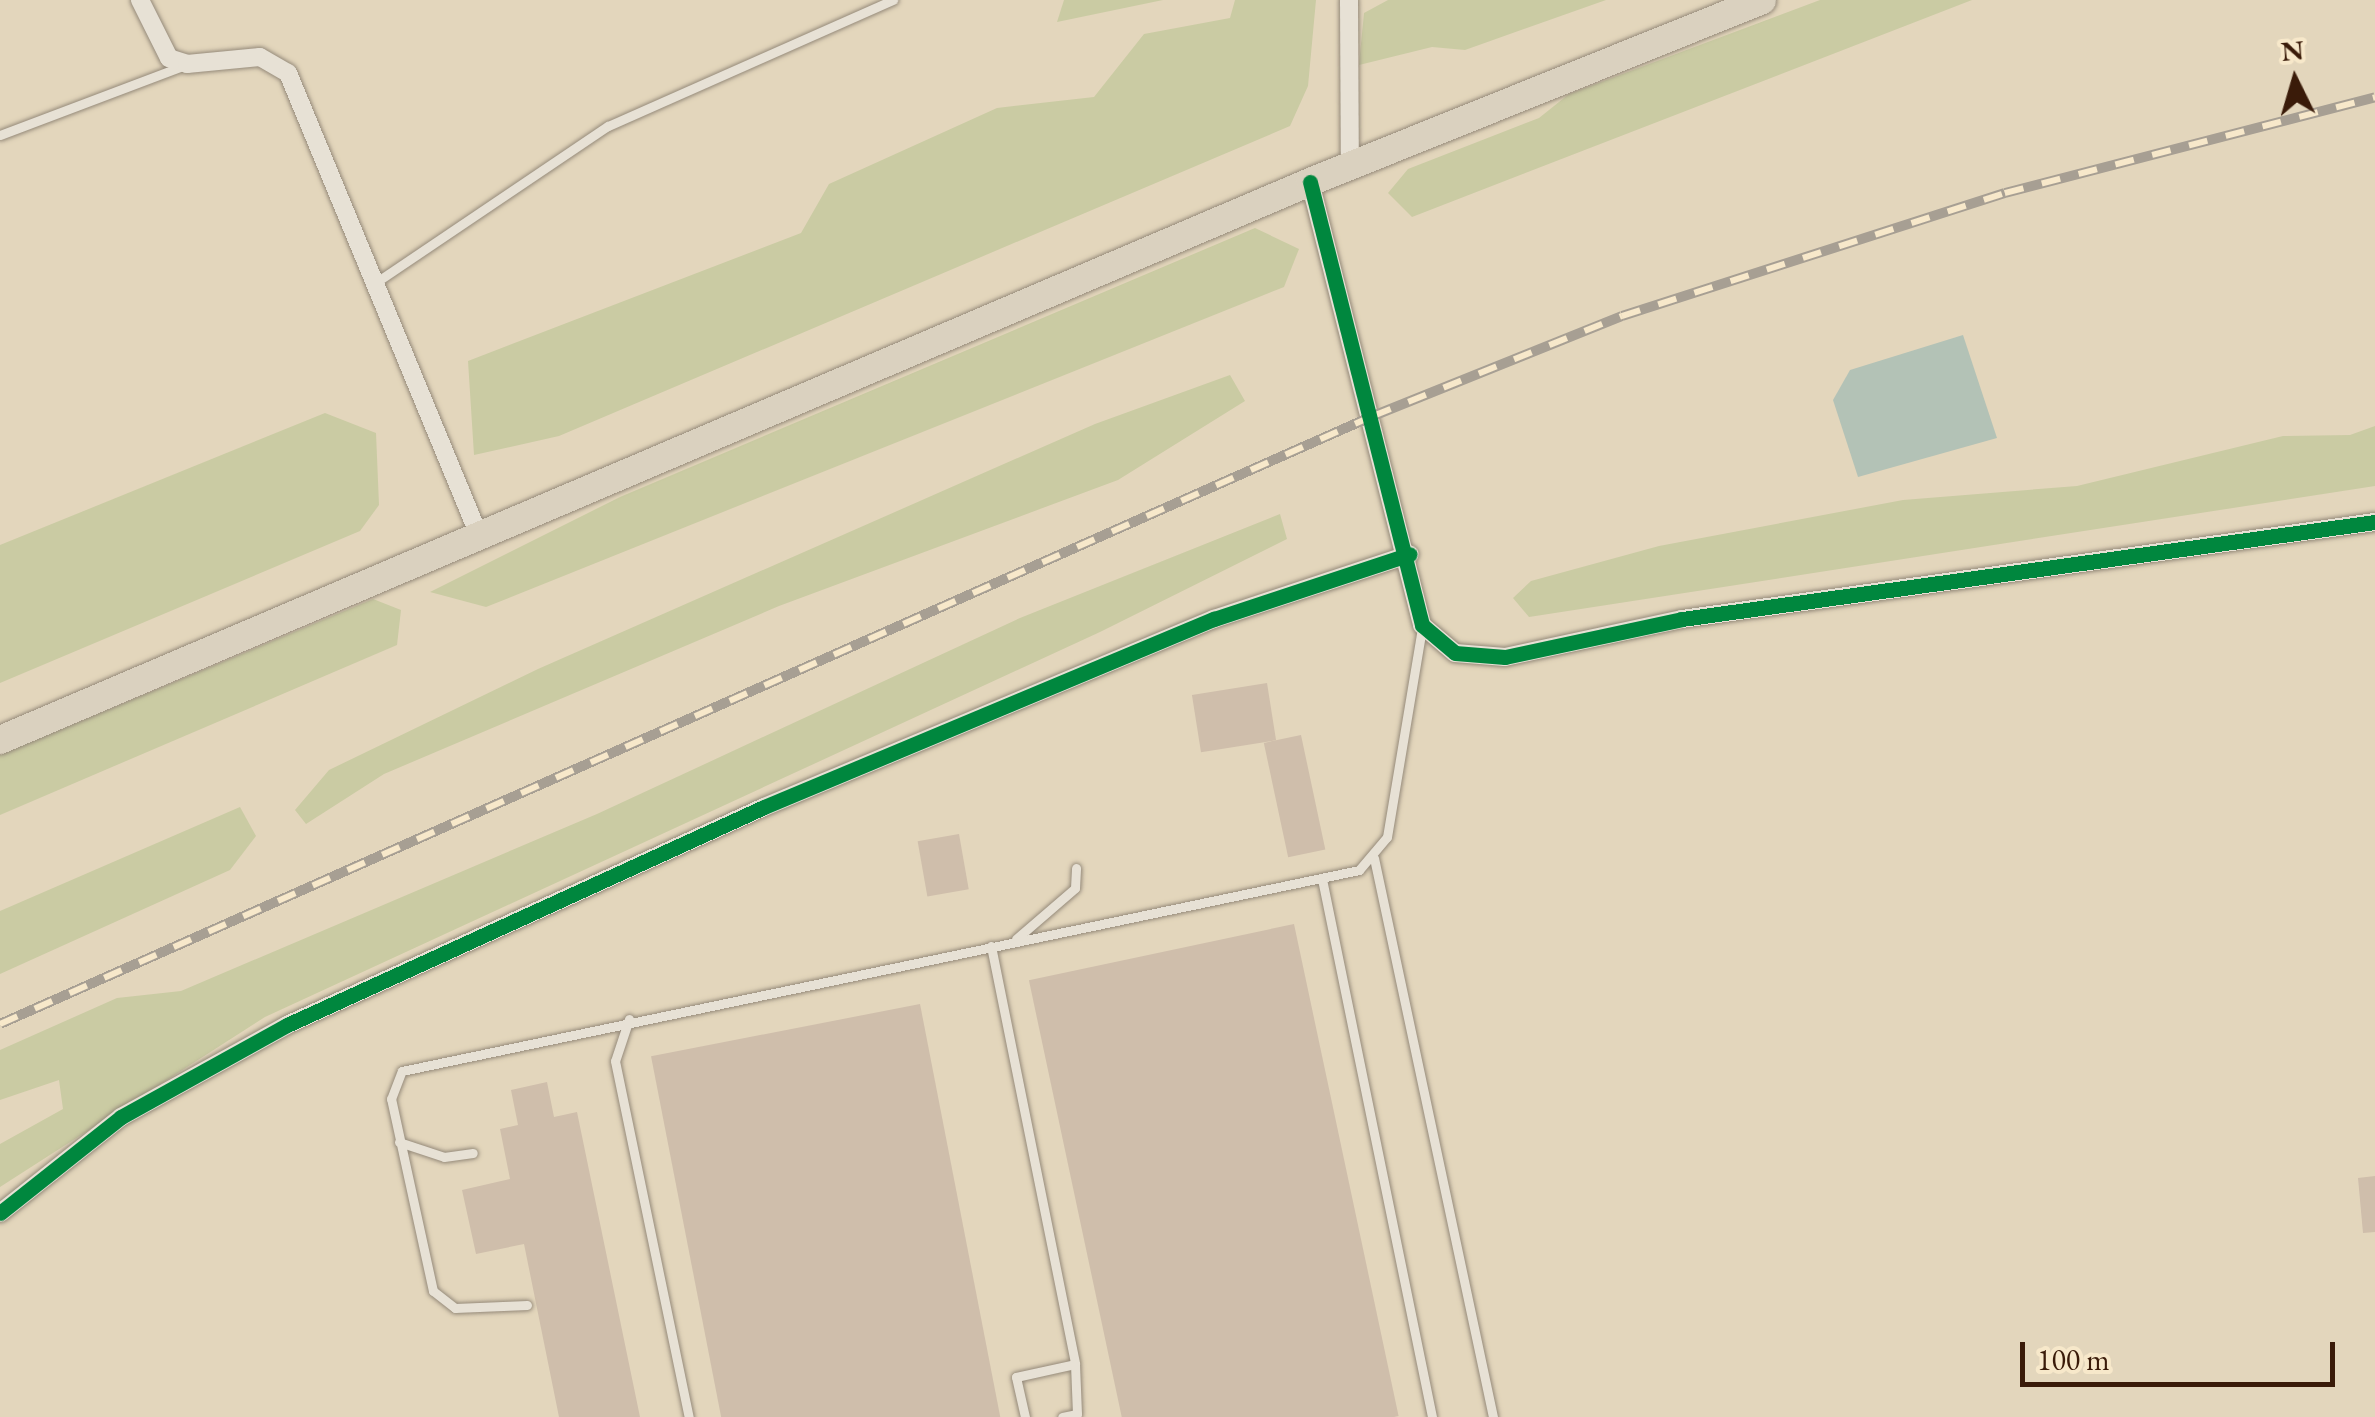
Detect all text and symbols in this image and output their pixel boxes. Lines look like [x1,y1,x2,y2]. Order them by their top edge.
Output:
north arrow [2245,30,2345,130]
text: N [2280,31,2305,69]
scale bar [2025,1322,2340,1384]
text: 100 m [2037,1340,2110,1379]

